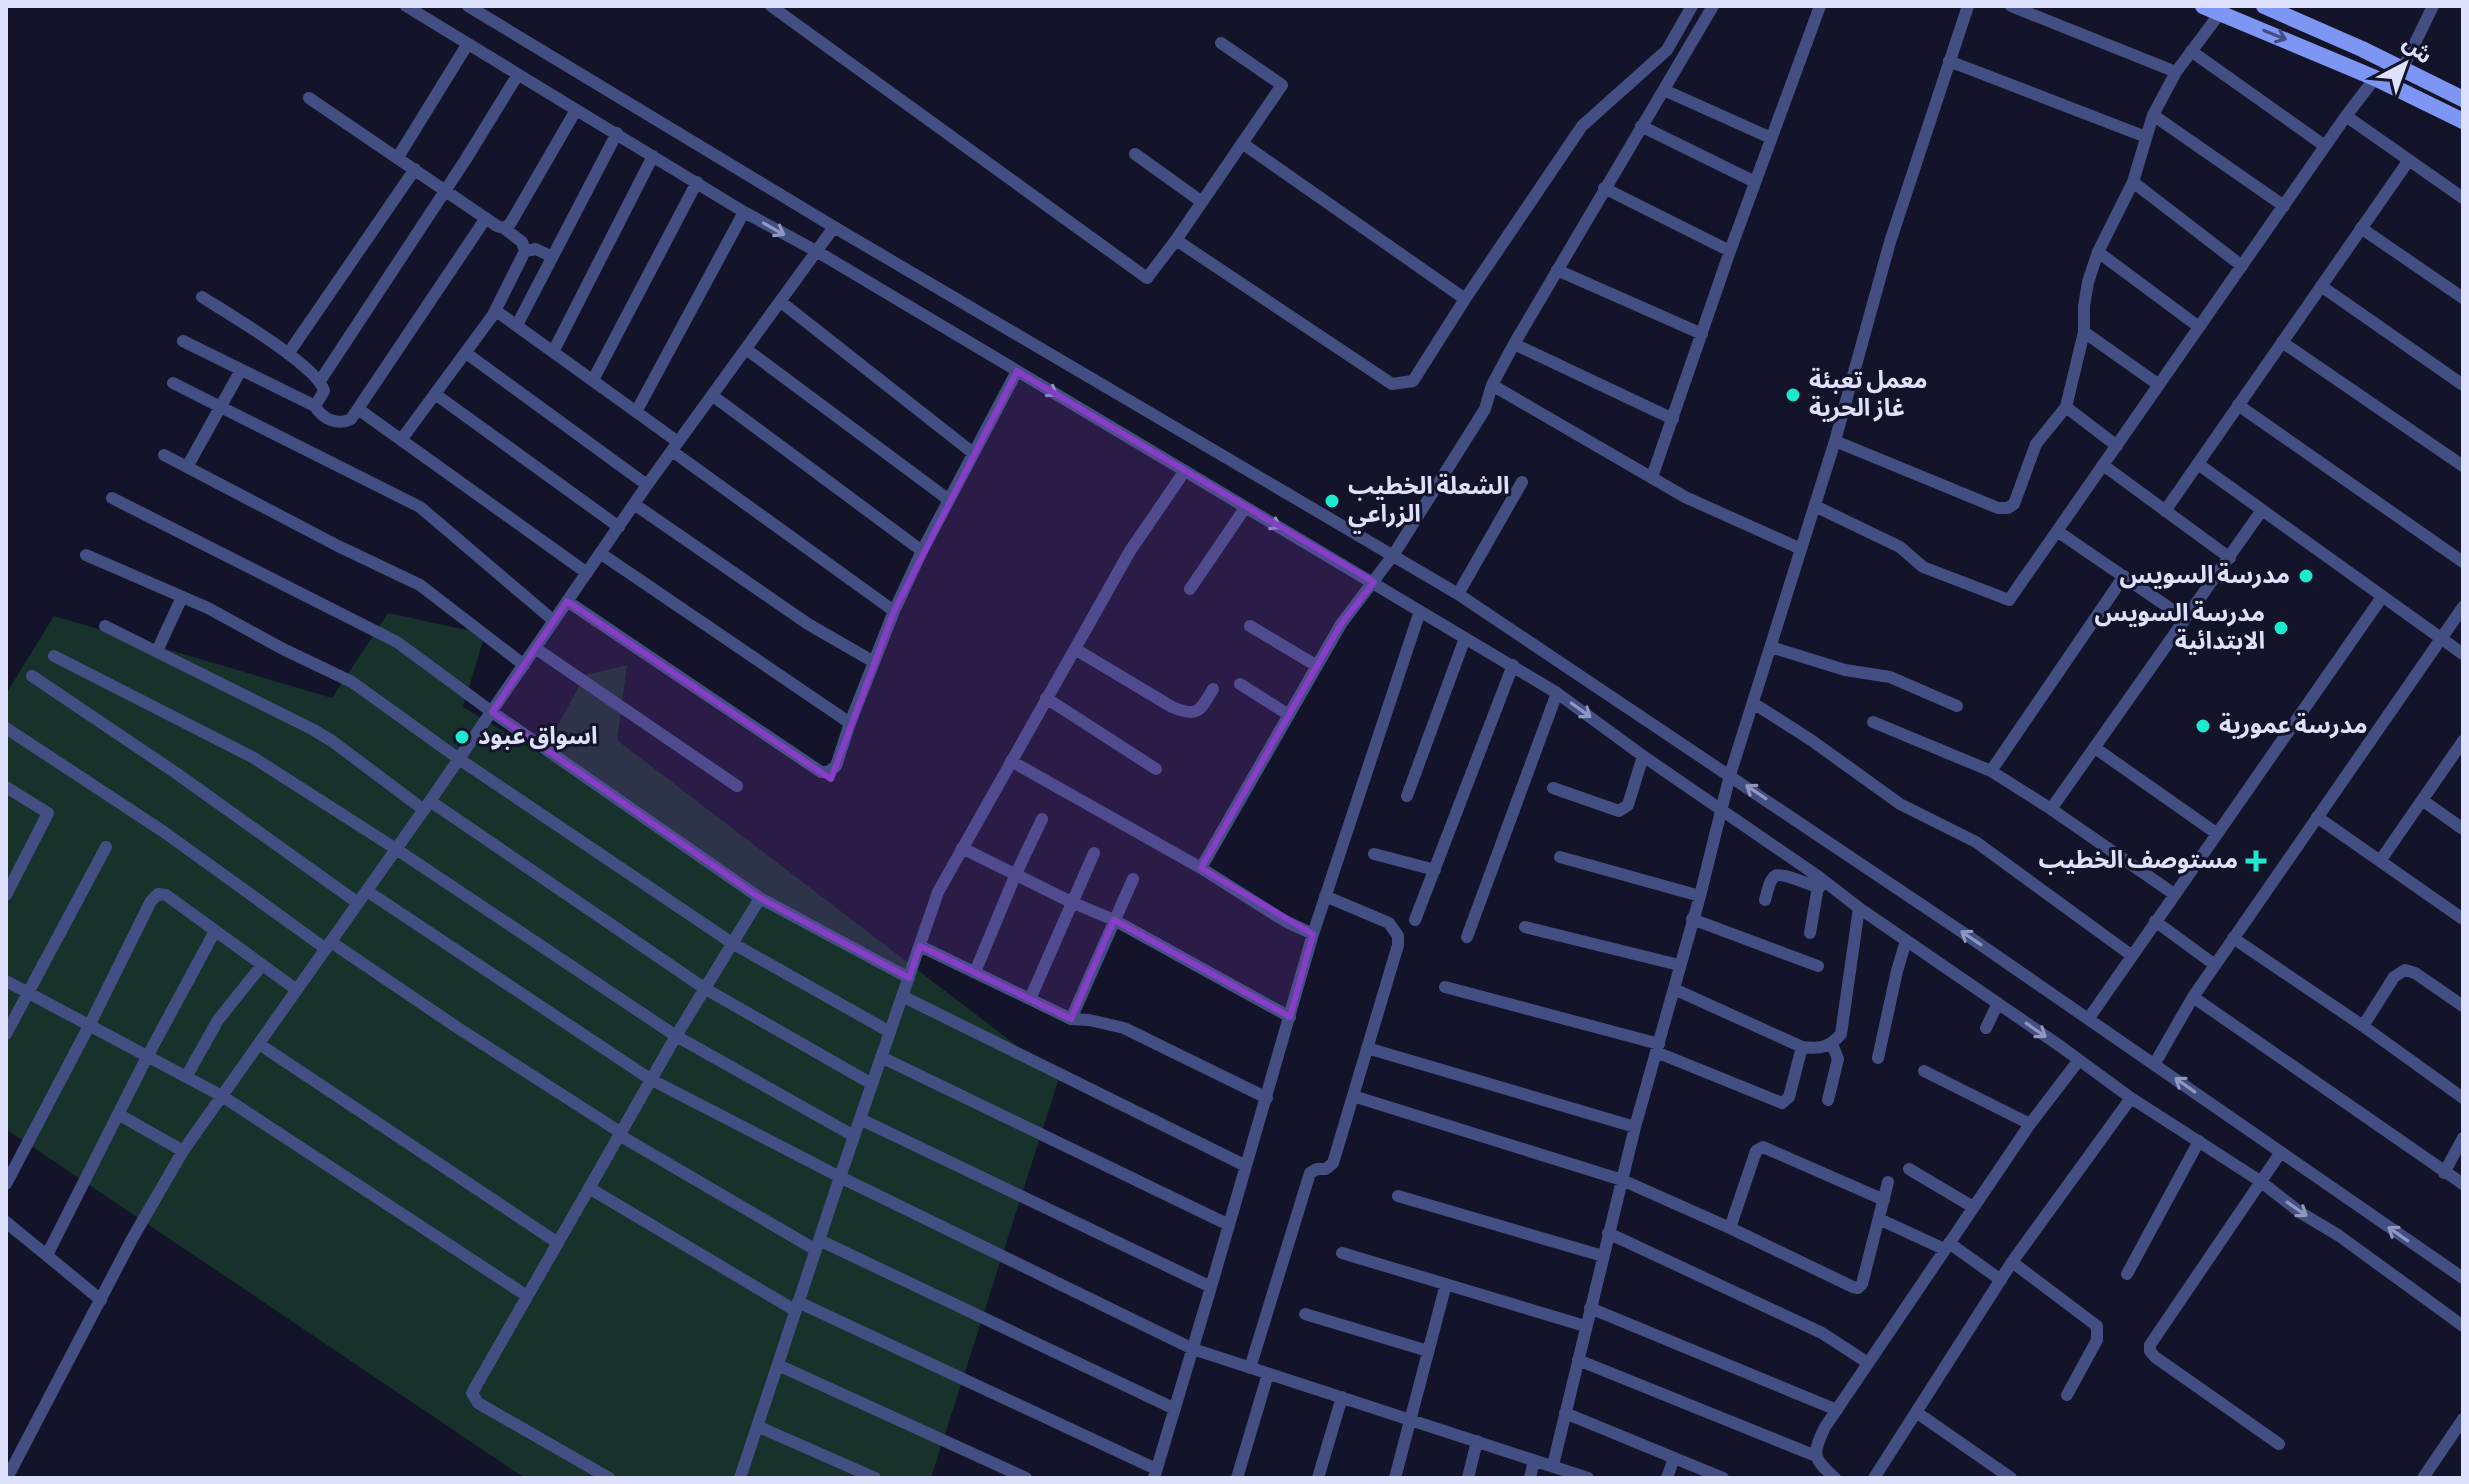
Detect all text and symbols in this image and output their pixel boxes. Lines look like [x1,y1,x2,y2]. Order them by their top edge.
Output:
north arrow [2365,24,2445,104]
one-way arrow [2262,29,2287,44]
text: ش [2398,31,2436,69]
one-way arrow [762,221,786,237]
place label: معمل تعبئة غاز الحرية [1809,367,1927,422]
one-way arrow [1035,381,1058,397]
marker: معمل تعبئة غاز الحرية [1784,386,1802,404]
place label: الشعلة الخطيب الزراعي [1348,473,1510,534]
marker: الشعلة الخطيب الزراعي [1323,492,1341,510]
one-way arrow [1258,514,1281,530]
place label: مدرسة السويس [2120,562,2290,589]
marker: مدرسة السويس [2297,567,2315,585]
place label: مدرسة السويس الابتدائية [2095,600,2265,655]
marker: مدرسة السويس الابتدائية [2272,619,2290,637]
one-way arrow [1570,702,1591,719]
place label: مدرسة عمورية [2219,712,2368,739]
marker: مدرسة عمورية [2194,717,2212,735]
place label: اسواق عبود [478,725,598,750]
marker: اسواق عبود [453,728,471,746]
one-way arrow [1745,784,1767,800]
place label: مستوصف الخطيب [2039,849,2238,875]
marker: مستوصف الخطيب [2245,850,2267,872]
one-way arrow [1961,930,1983,946]
one-way arrow [2025,1022,2047,1038]
one-way arrow [2175,1077,2197,1093]
one-way arrow [2285,1201,2307,1217]
one-way arrow [2388,1226,2410,1242]

